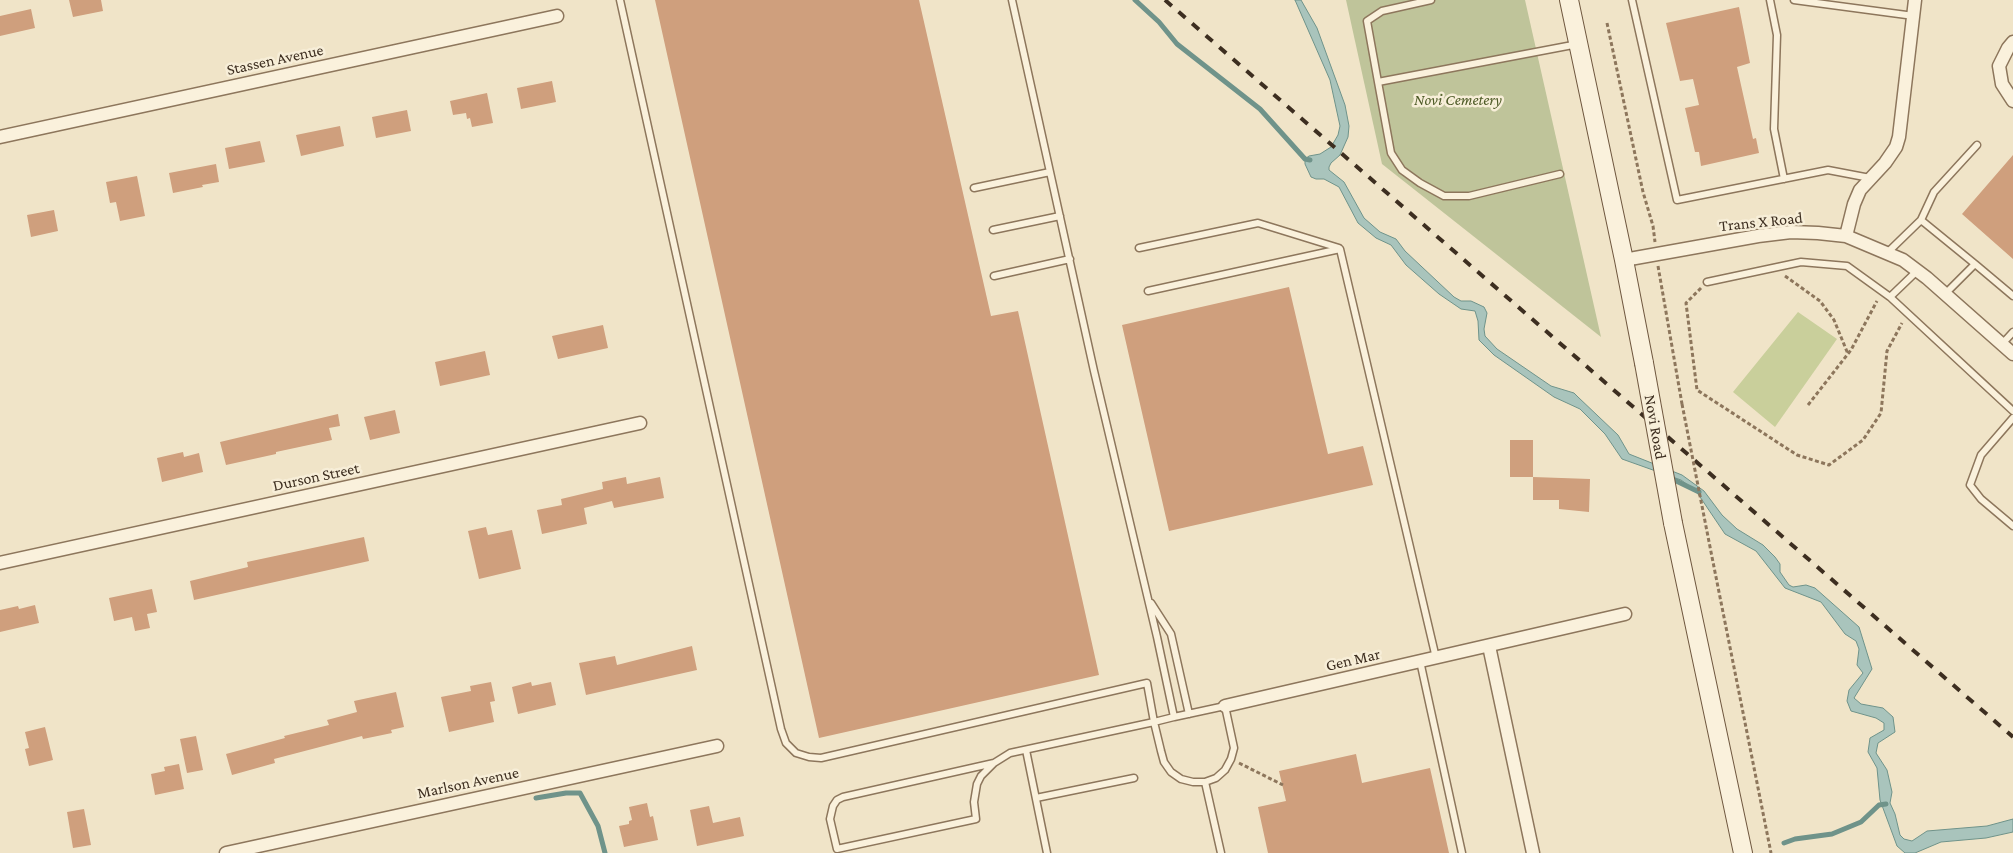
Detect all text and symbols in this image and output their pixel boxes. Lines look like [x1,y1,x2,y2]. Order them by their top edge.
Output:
street label: Stassen Avenue [225,40,325,80]
park label: Novi Cemetery [1414,90,1502,110]
street label: Trans X Road [1718,208,1804,236]
street label: Novi Road [1640,393,1670,461]
street label: Durson Street [271,458,361,496]
street label: Gen Mar [1324,644,1382,676]
street label: Marlson Avenue [415,763,521,803]

